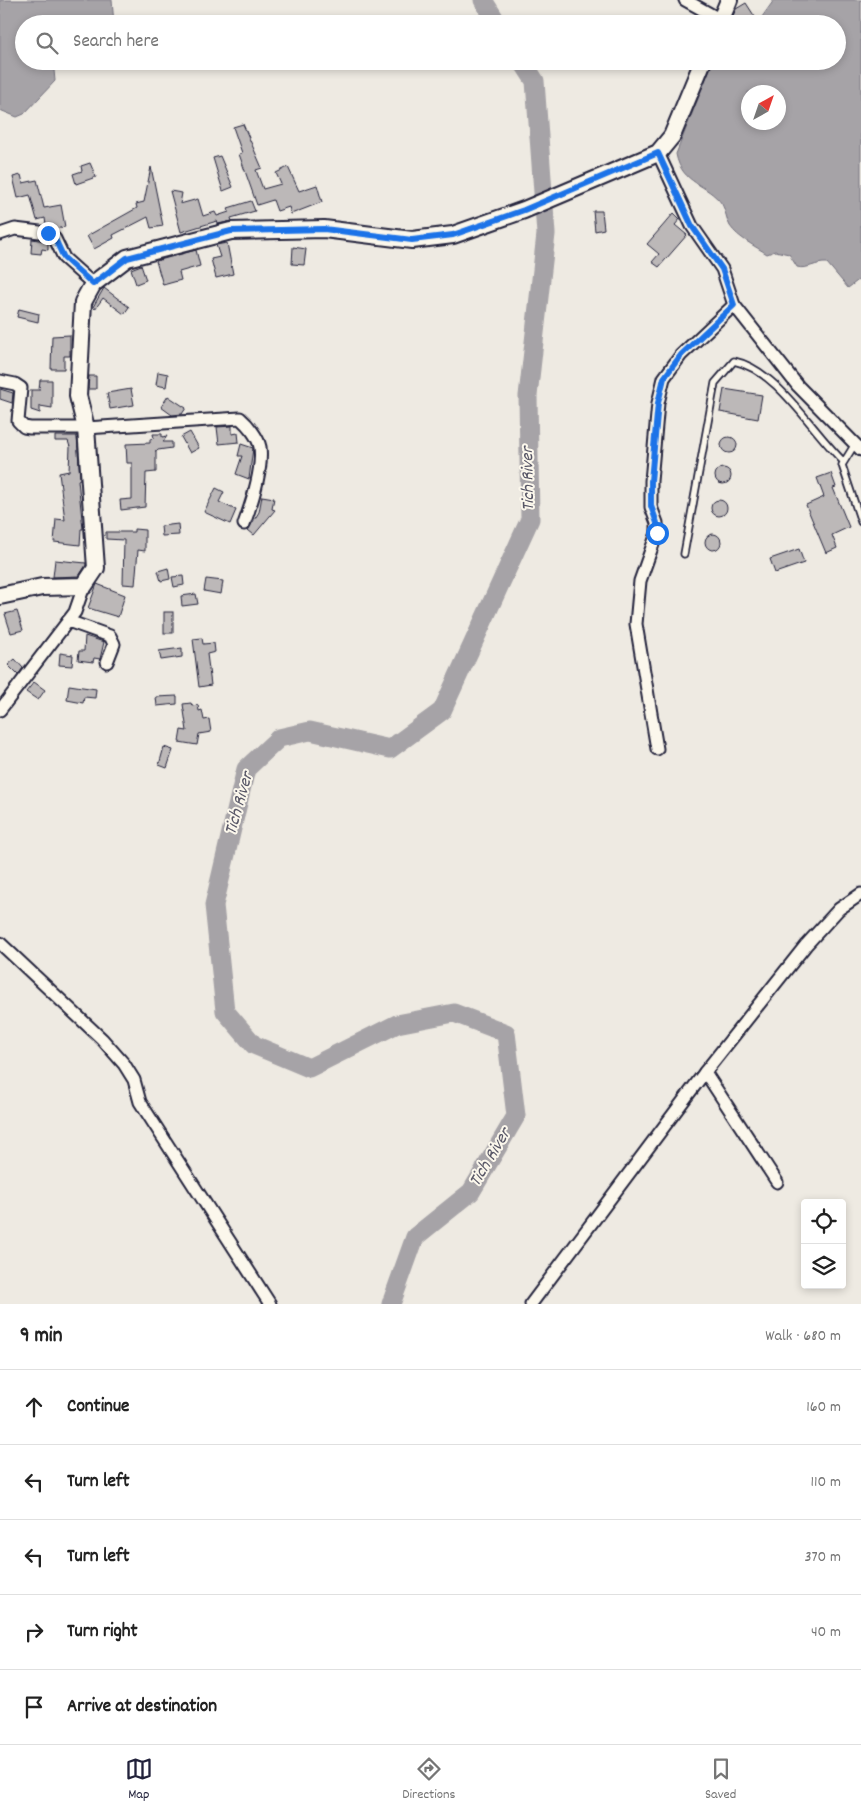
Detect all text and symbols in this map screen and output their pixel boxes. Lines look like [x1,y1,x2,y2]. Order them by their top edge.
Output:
search box [15,15,846,70]
icon: search [33,29,61,57]
text: Search here [73,29,159,56]
north arrow [741,85,786,130]
route end [37,222,60,245]
water label: Tich River [516,444,542,511]
route start [646,522,669,545]
water label: Tich River [219,767,262,838]
water label: Tich River [464,1122,519,1192]
map controls [801,1199,846,1289]
button: locate [801,1199,846,1244]
button: layers [801,1244,846,1289]
text: 9 min [20,1322,62,1352]
text: Walk · 680 m [765,1325,841,1348]
icon: ahead [20,1393,48,1421]
text: Continue [67,1394,129,1421]
text: 160 m [806,1396,841,1419]
icon: left [20,1468,48,1496]
text: Turn left [67,1469,130,1496]
text: 110 m [811,1471,841,1494]
icon: left [20,1543,48,1571]
text: Turn left [67,1544,130,1571]
text: 370 m [804,1546,841,1569]
icon: right [20,1618,48,1646]
text: Turn right [67,1619,138,1646]
text: 40 m [811,1621,841,1644]
icon: arrive [20,1693,48,1721]
text: Arrive at destination [67,1694,217,1721]
tab: Map [125,1755,153,1805]
tab: Directions [402,1755,455,1805]
tab: Saved [705,1755,736,1805]

